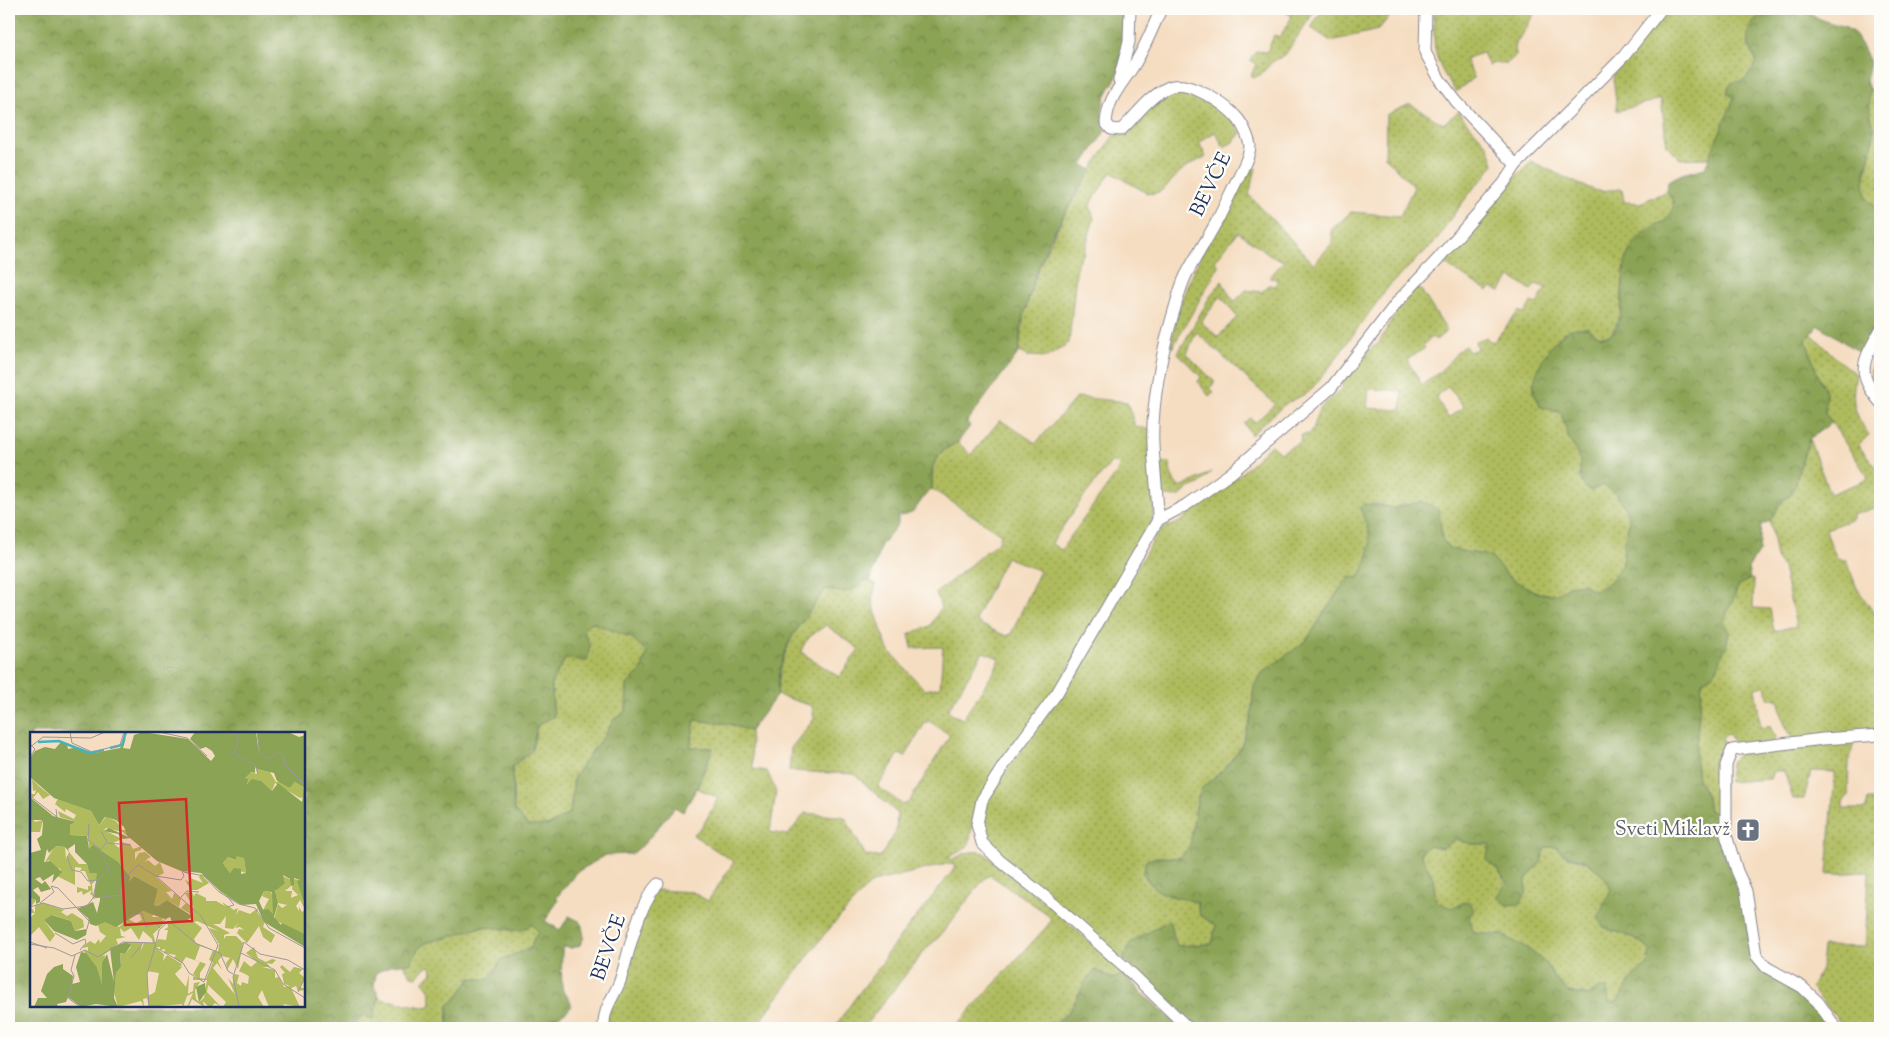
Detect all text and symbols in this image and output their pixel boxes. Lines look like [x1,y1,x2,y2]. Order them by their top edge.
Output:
street label: BEVČE [1183,147,1240,222]
inset map [30,732,305,1007]
place label: Sveti Miklavž [1615,816,1730,845]
church icon: Sveti Miklavž [1735,817,1761,843]
street label: BEVČE [584,911,635,985]

